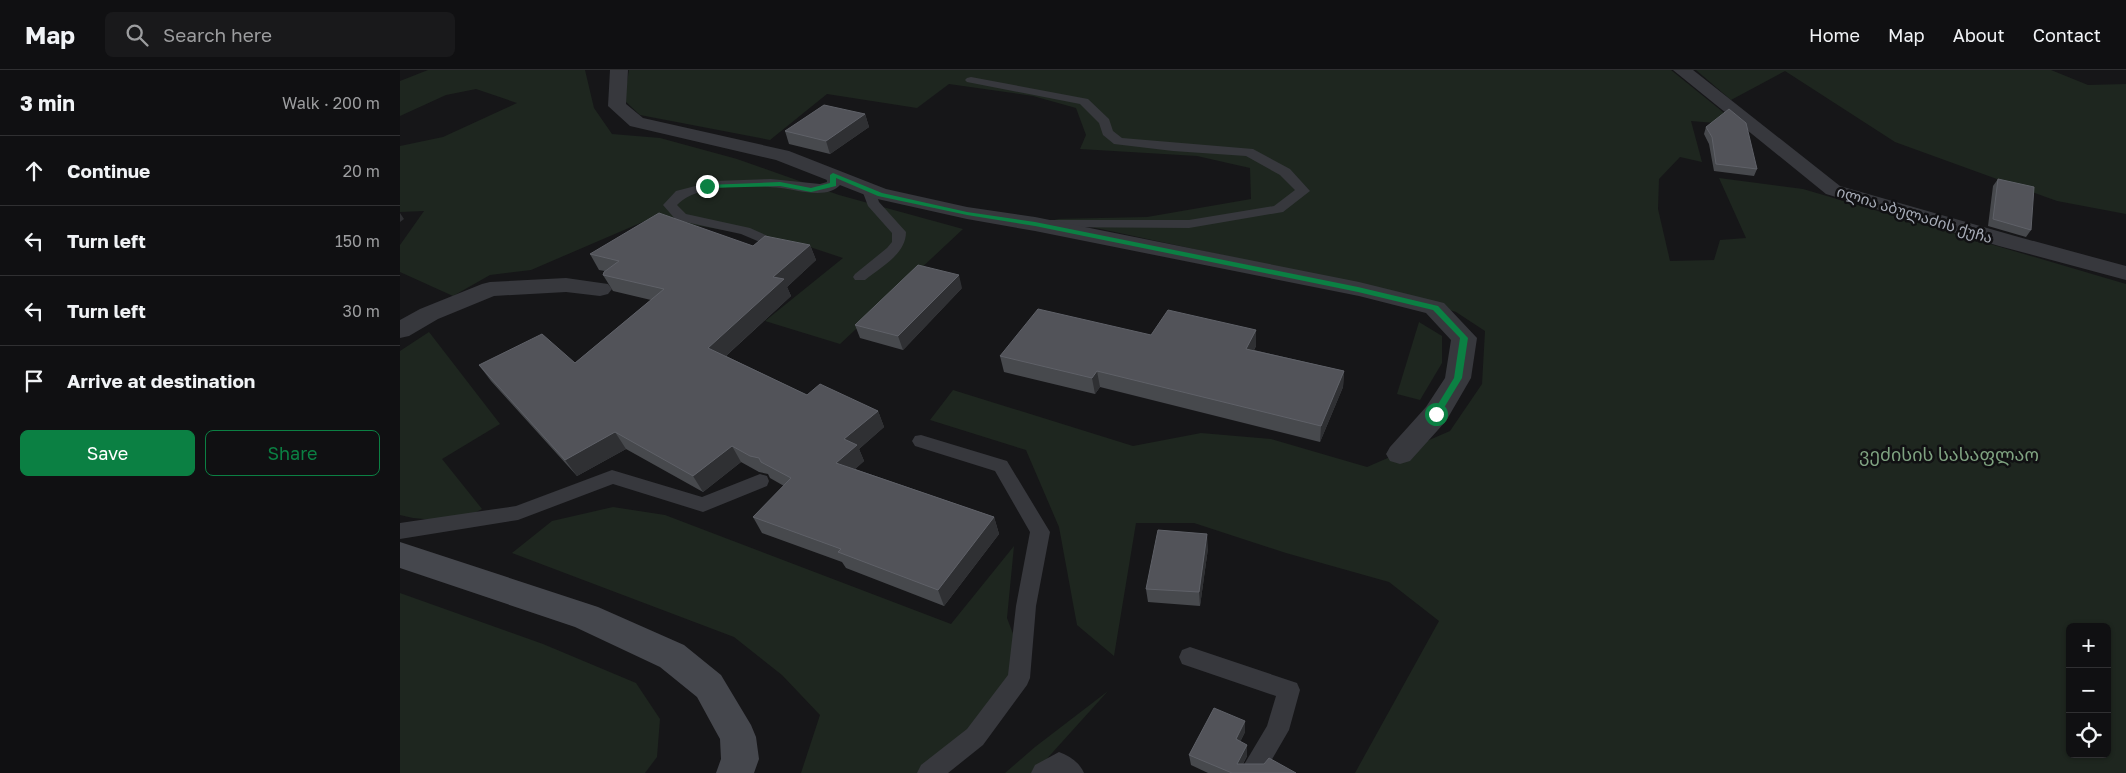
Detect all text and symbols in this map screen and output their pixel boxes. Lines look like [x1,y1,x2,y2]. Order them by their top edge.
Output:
search box [105,12,455,57]
text: Map [25,20,75,49]
icon: search [123,21,151,49]
text: Search here [163,23,272,46]
text: Home [1809,24,1860,46]
text: Map [1888,24,1925,46]
text: About [1953,24,2005,46]
text: Contact [2033,24,2101,46]
text: 3 min [20,90,75,116]
text: Walk · 200 m [282,93,380,113]
icon: ahead [20,157,48,185]
text: Continue [67,159,150,182]
text: 20 m [343,161,380,181]
route end [696,175,719,198]
street label: ილია აბულაძის ქუჩა [1835,182,1995,247]
icon: left [20,227,48,255]
text: Turn left [67,229,146,252]
text: 150 m [335,231,380,251]
icon: left [20,297,48,325]
text: Turn left [67,299,146,322]
text: 30 m [343,301,380,321]
icon: arrive [20,367,48,395]
text: Arrive at destination [67,369,255,392]
route start [1425,403,1448,426]
button: Save [20,430,195,476]
button: Share [205,430,380,476]
park label: ვეძისის სასაფლაო [1859,443,2039,466]
map controls [2066,623,2111,758]
button: + [2066,623,2111,668]
button: − [2066,668,2111,713]
button: locate [2066,713,2111,758]

